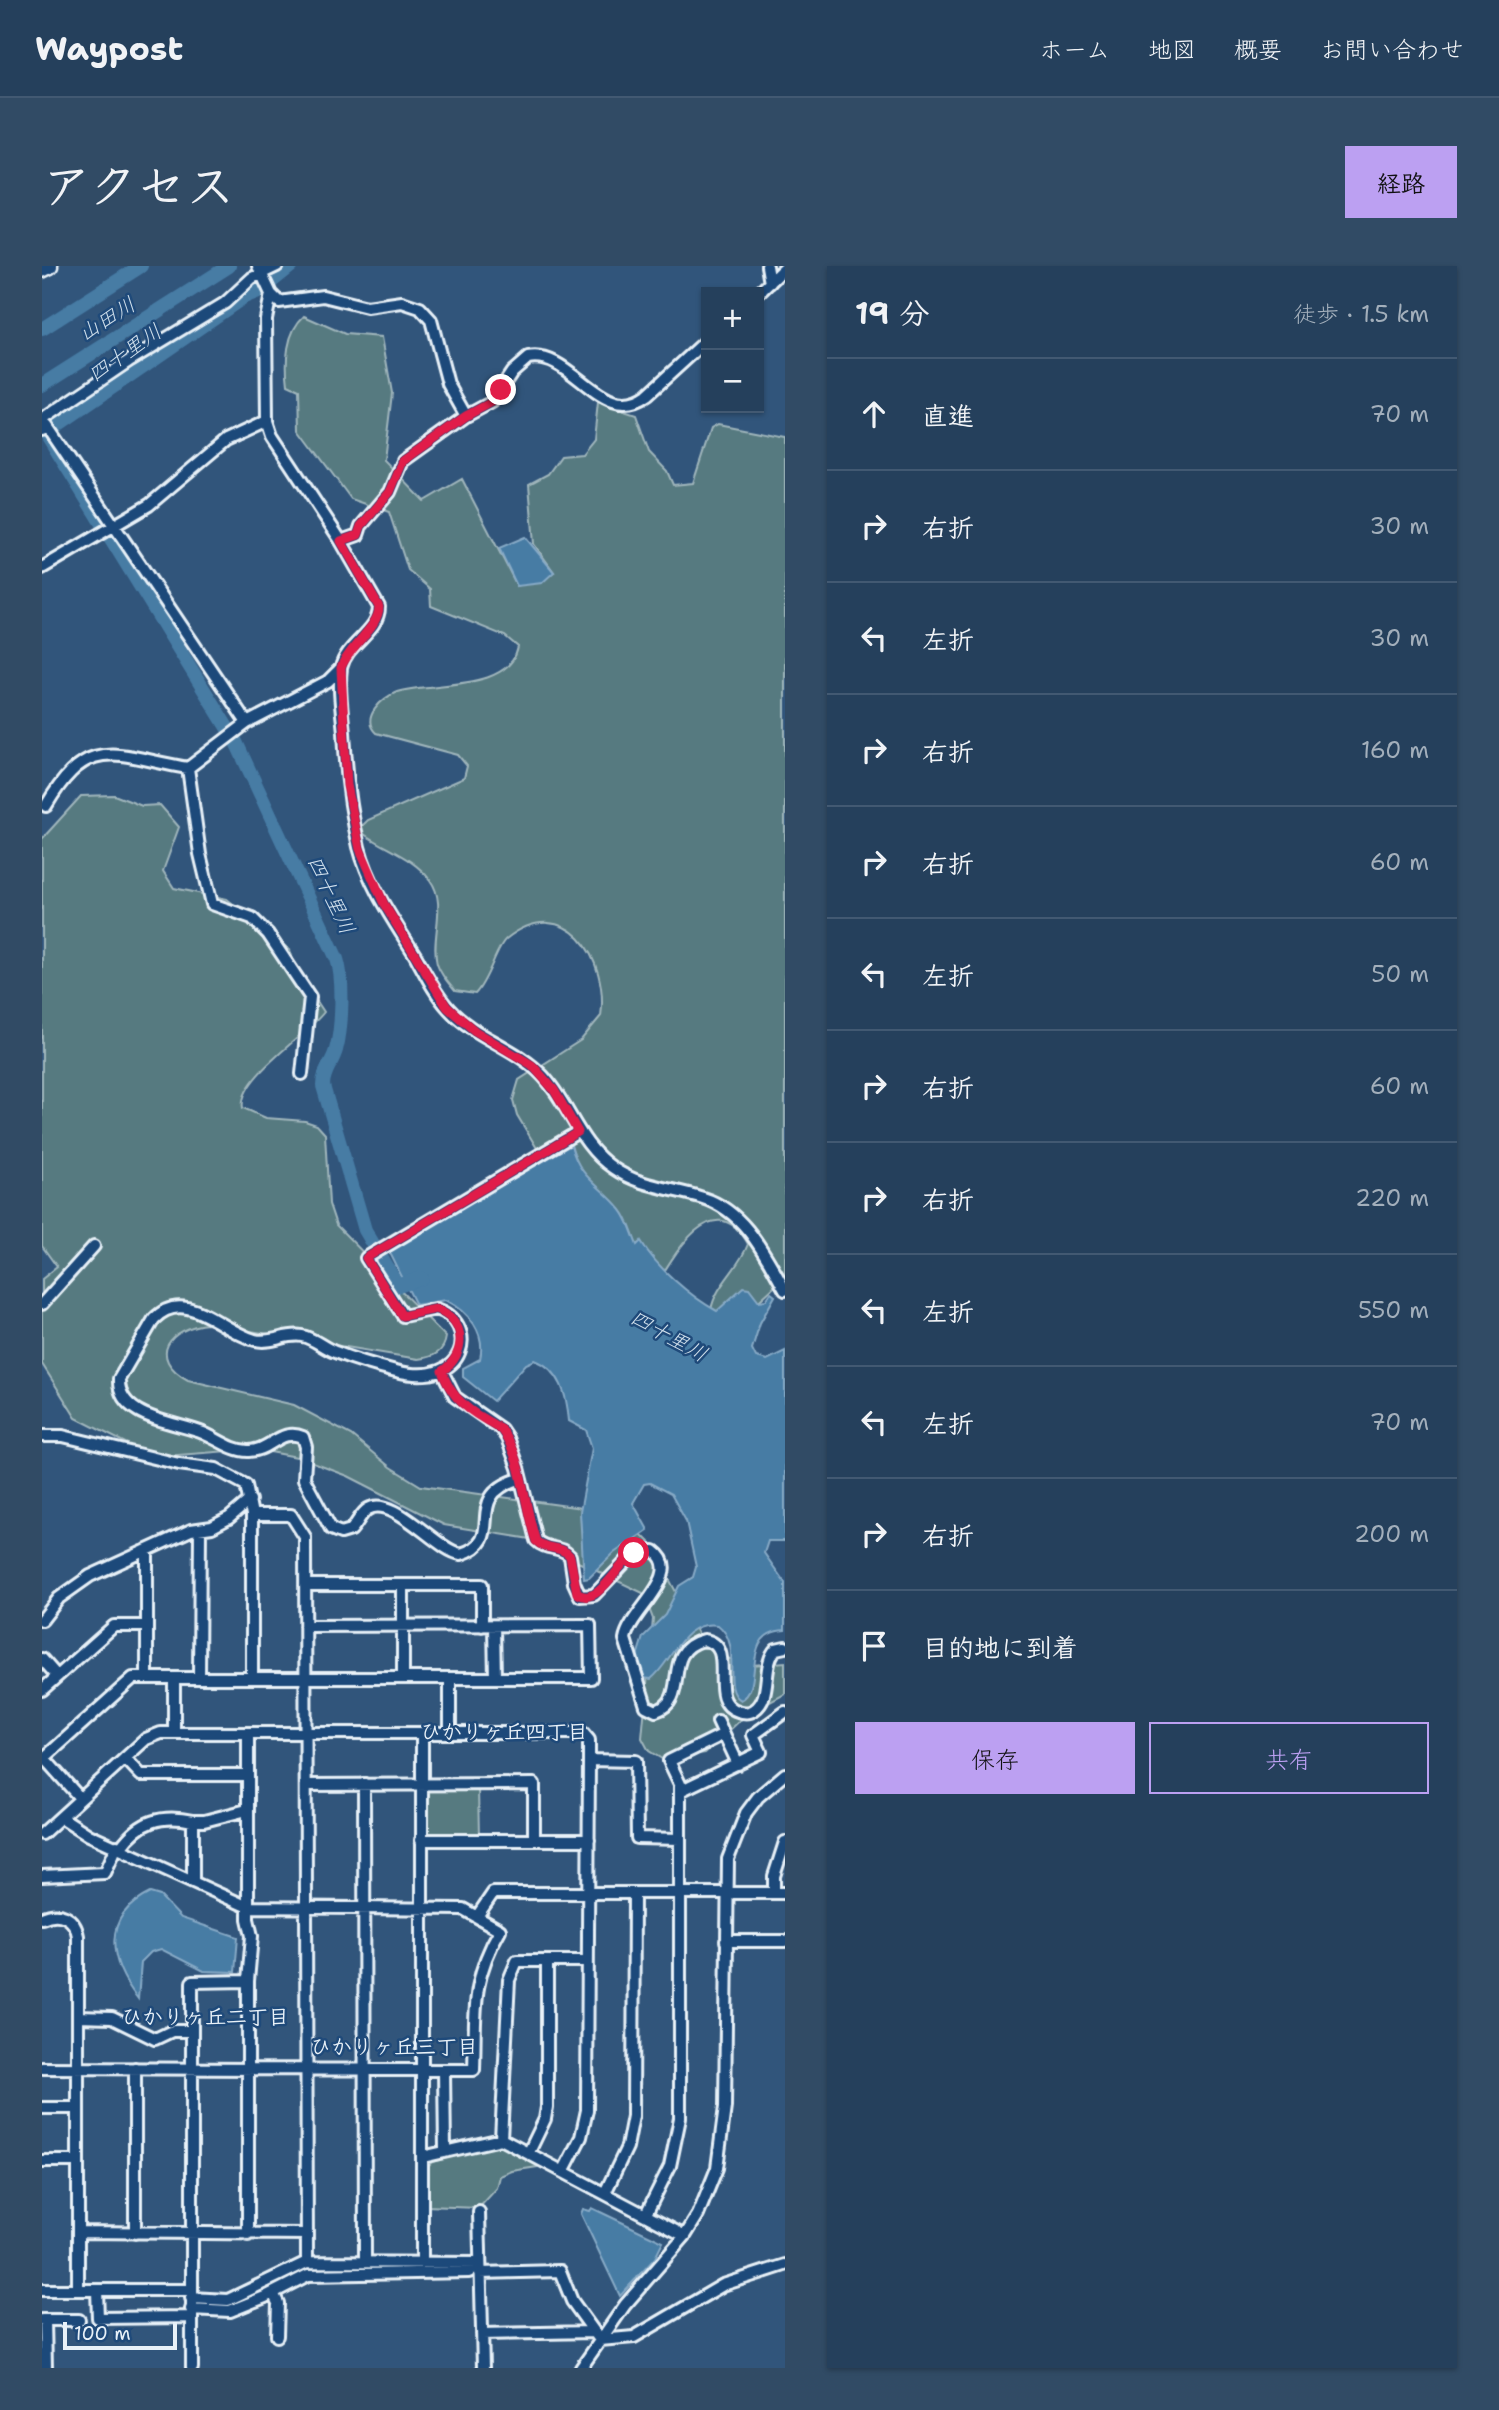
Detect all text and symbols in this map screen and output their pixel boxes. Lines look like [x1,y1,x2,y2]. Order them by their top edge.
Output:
text: Waypost [35,26,183,71]
text: ホーム [1039,34,1110,66]
text: 地図 [1148,34,1196,66]
text: 概要 [1234,34,1282,66]
text: お問い合わせ [1320,34,1464,66]
button: 経路 [1345,146,1457,218]
text: アクセス [42,153,235,219]
map controls [701,287,764,413]
button: + [701,287,764,350]
water label: 山田川 [73,290,141,348]
text: 19 分 [855,293,930,334]
text: 徒歩 · 1.5 km [1293,299,1429,329]
water label: 四十里川 [83,317,167,389]
button: − [701,350,764,413]
route end [485,374,516,405]
icon: ahead [855,395,893,433]
text: 直進 [922,398,974,433]
text: 70 m [1370,399,1429,429]
icon: right [855,507,893,545]
text: 右折 [922,510,974,545]
text: 30 m [1370,511,1429,541]
icon: left [855,619,893,657]
text: 左折 [922,622,974,657]
text: 30 m [1370,623,1429,653]
icon: right [855,731,893,769]
text: 右折 [922,734,974,769]
text: 160 m [1361,735,1429,765]
icon: right [855,843,893,881]
text: 右折 [922,846,974,881]
text: 60 m [1370,847,1429,877]
water label: 四十里川 [301,851,361,939]
icon: left [855,955,893,993]
text: 左折 [922,958,974,993]
text: 50 m [1371,959,1429,989]
icon: right [855,1067,893,1105]
text: 右折 [922,1070,974,1105]
text: 60 m [1370,1071,1429,1101]
icon: right [855,1179,893,1217]
text: 右折 [922,1182,974,1217]
text: 220 m [1355,1183,1429,1213]
icon: left [855,1291,893,1329]
text: 左折 [922,1294,974,1329]
text: 550 m [1358,1295,1429,1325]
water label: 四十里川 [625,1303,713,1369]
icon: left [855,1403,893,1441]
text: 左折 [922,1406,974,1441]
text: 70 m [1370,1407,1429,1437]
icon: right [855,1515,893,1553]
text: 右折 [922,1518,974,1553]
text: 200 m [1354,1519,1429,1549]
route start [618,1537,649,1568]
icon: arrive [855,1627,893,1665]
text: 目的地に到着 [922,1630,1078,1665]
district label: ひかりヶ丘四丁目 [420,1718,588,1746]
button: 保存 [855,1722,1135,1794]
button: 共有 [1149,1722,1429,1794]
district label: ひかりヶ丘二丁目 [121,2003,289,2031]
district label: ひかりヶ丘三丁目 [310,2033,478,2061]
scale bar [63,2319,177,2351]
text: 100 m [74,2321,131,2346]

